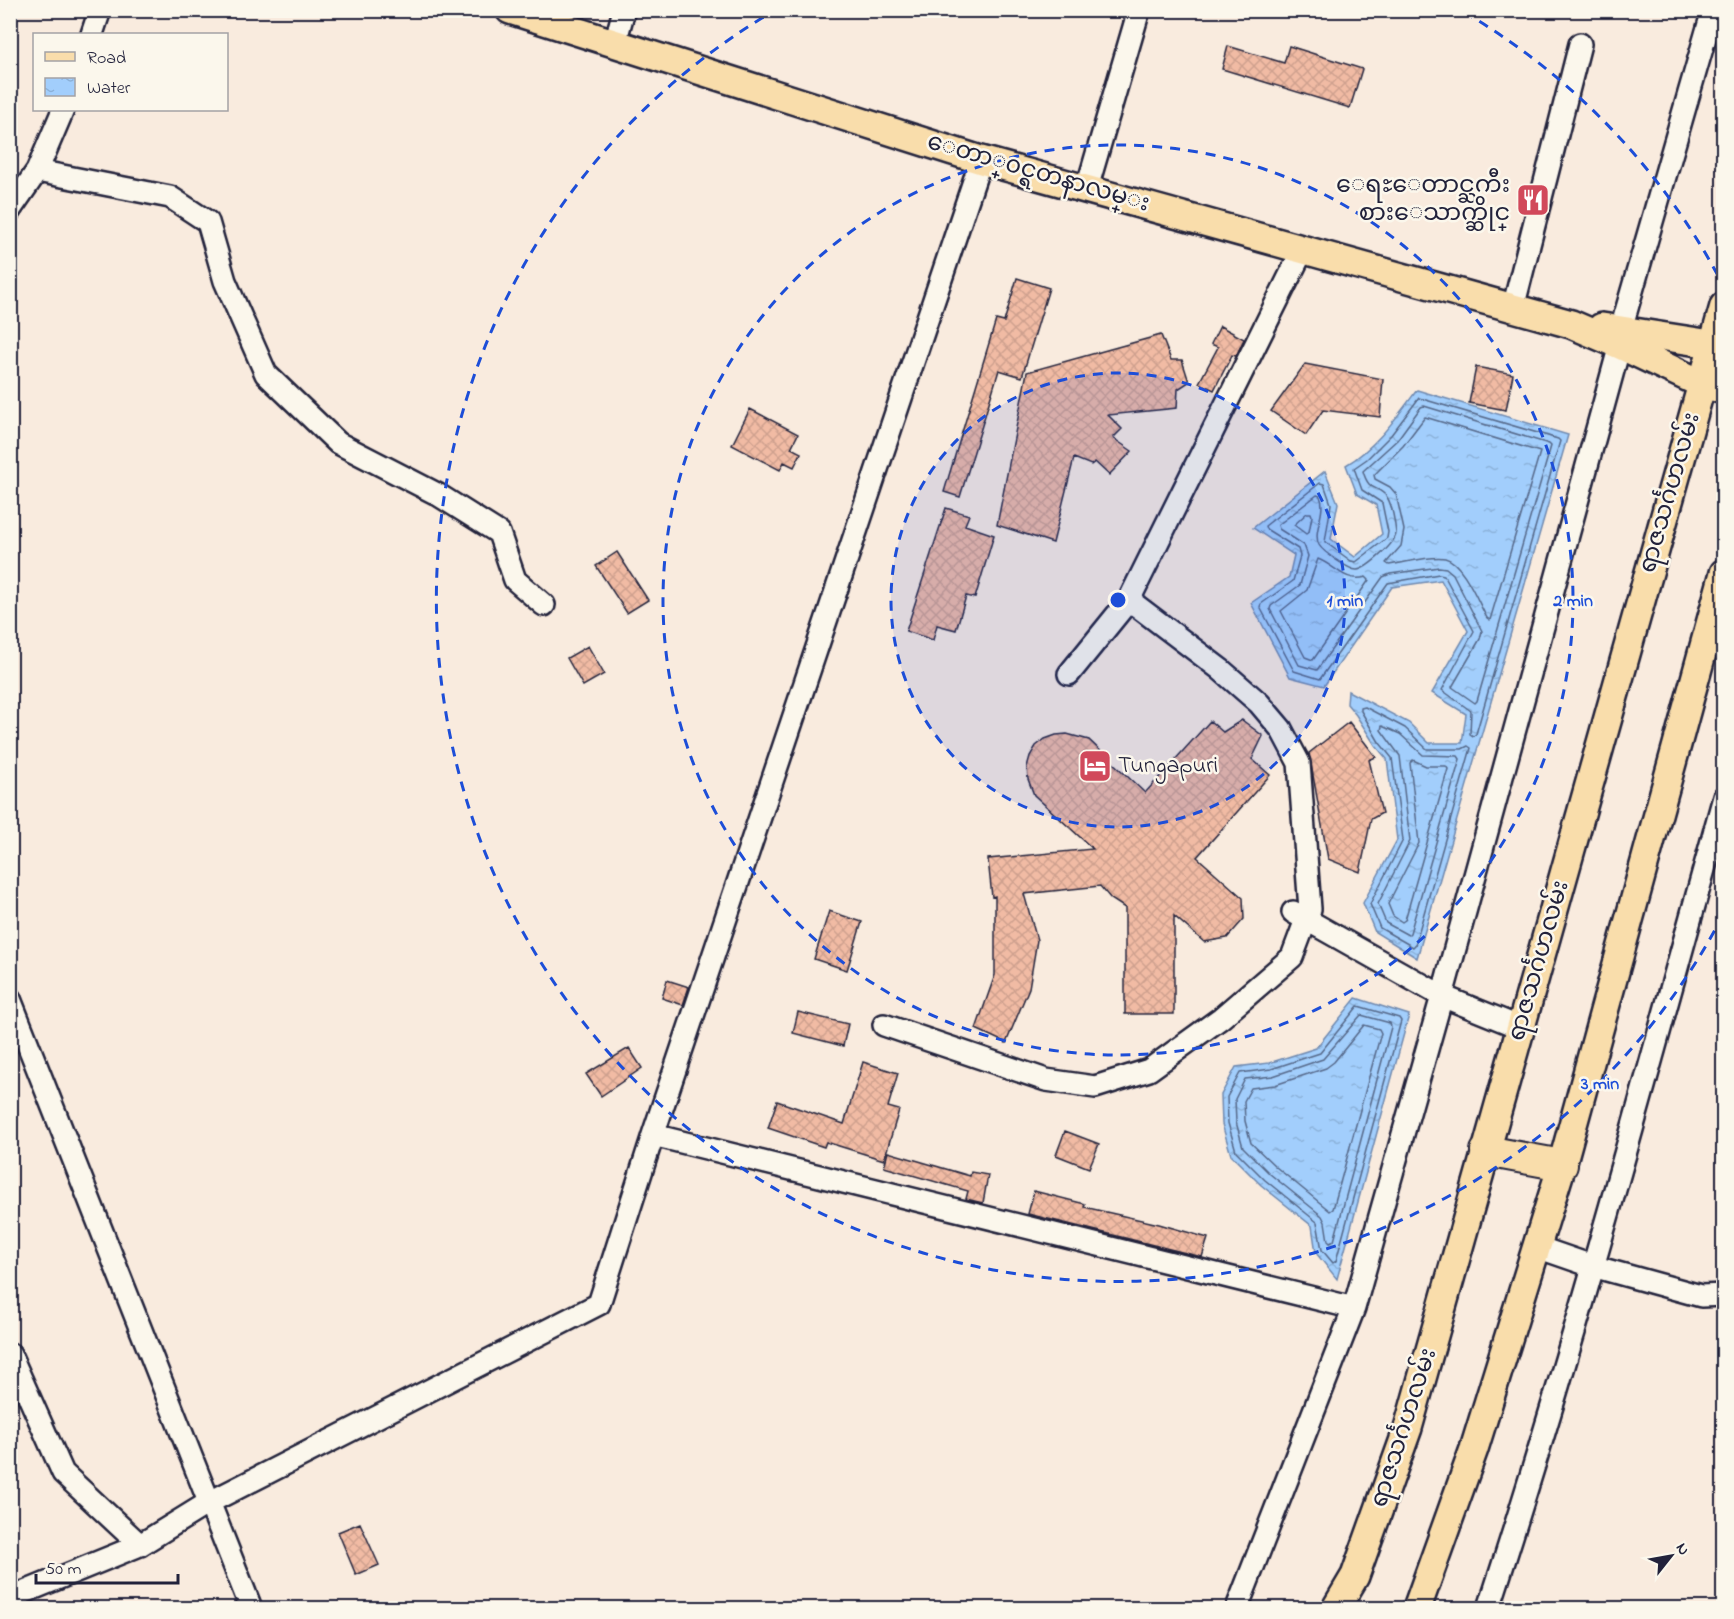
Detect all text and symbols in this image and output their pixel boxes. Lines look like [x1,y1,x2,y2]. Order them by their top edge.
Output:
legend [33,33,228,111]
text: Road [87,46,126,72]
text: Water [87,76,131,102]
street label: ေတာ္၀င္ရတနာလမ္း [923,125,1153,223]
place label: ေရႊေတာင္ႀကီး စားေသာက္ဆိုင္ [1336,168,1510,232]
restaurant icon: ေရႊေတာင္ႀကီး စားေသာက္ဆိုင္ [1515,182,1551,218]
street label: ရာဇသင်္ဂဟလမ်း [1630,408,1711,577]
text: 1 min [1327,589,1363,615]
text: 2 min [1552,589,1593,615]
centre of rings [1108,590,1128,610]
hotel icon: Tungapuri [1077,748,1113,784]
place label: Tungapuri [1118,749,1218,784]
street label: ရာဇသင်္ဂဟလမ်း [1499,876,1580,1045]
text: 3 min [1580,1072,1619,1098]
street label: ရာဇသင်္ဂဟလမ်း [1362,1344,1447,1512]
north arrow [1641,1526,1701,1586]
text: N [1669,1538,1695,1560]
scale bar [36,1547,178,1585]
text: 50 m [45,1557,82,1583]

